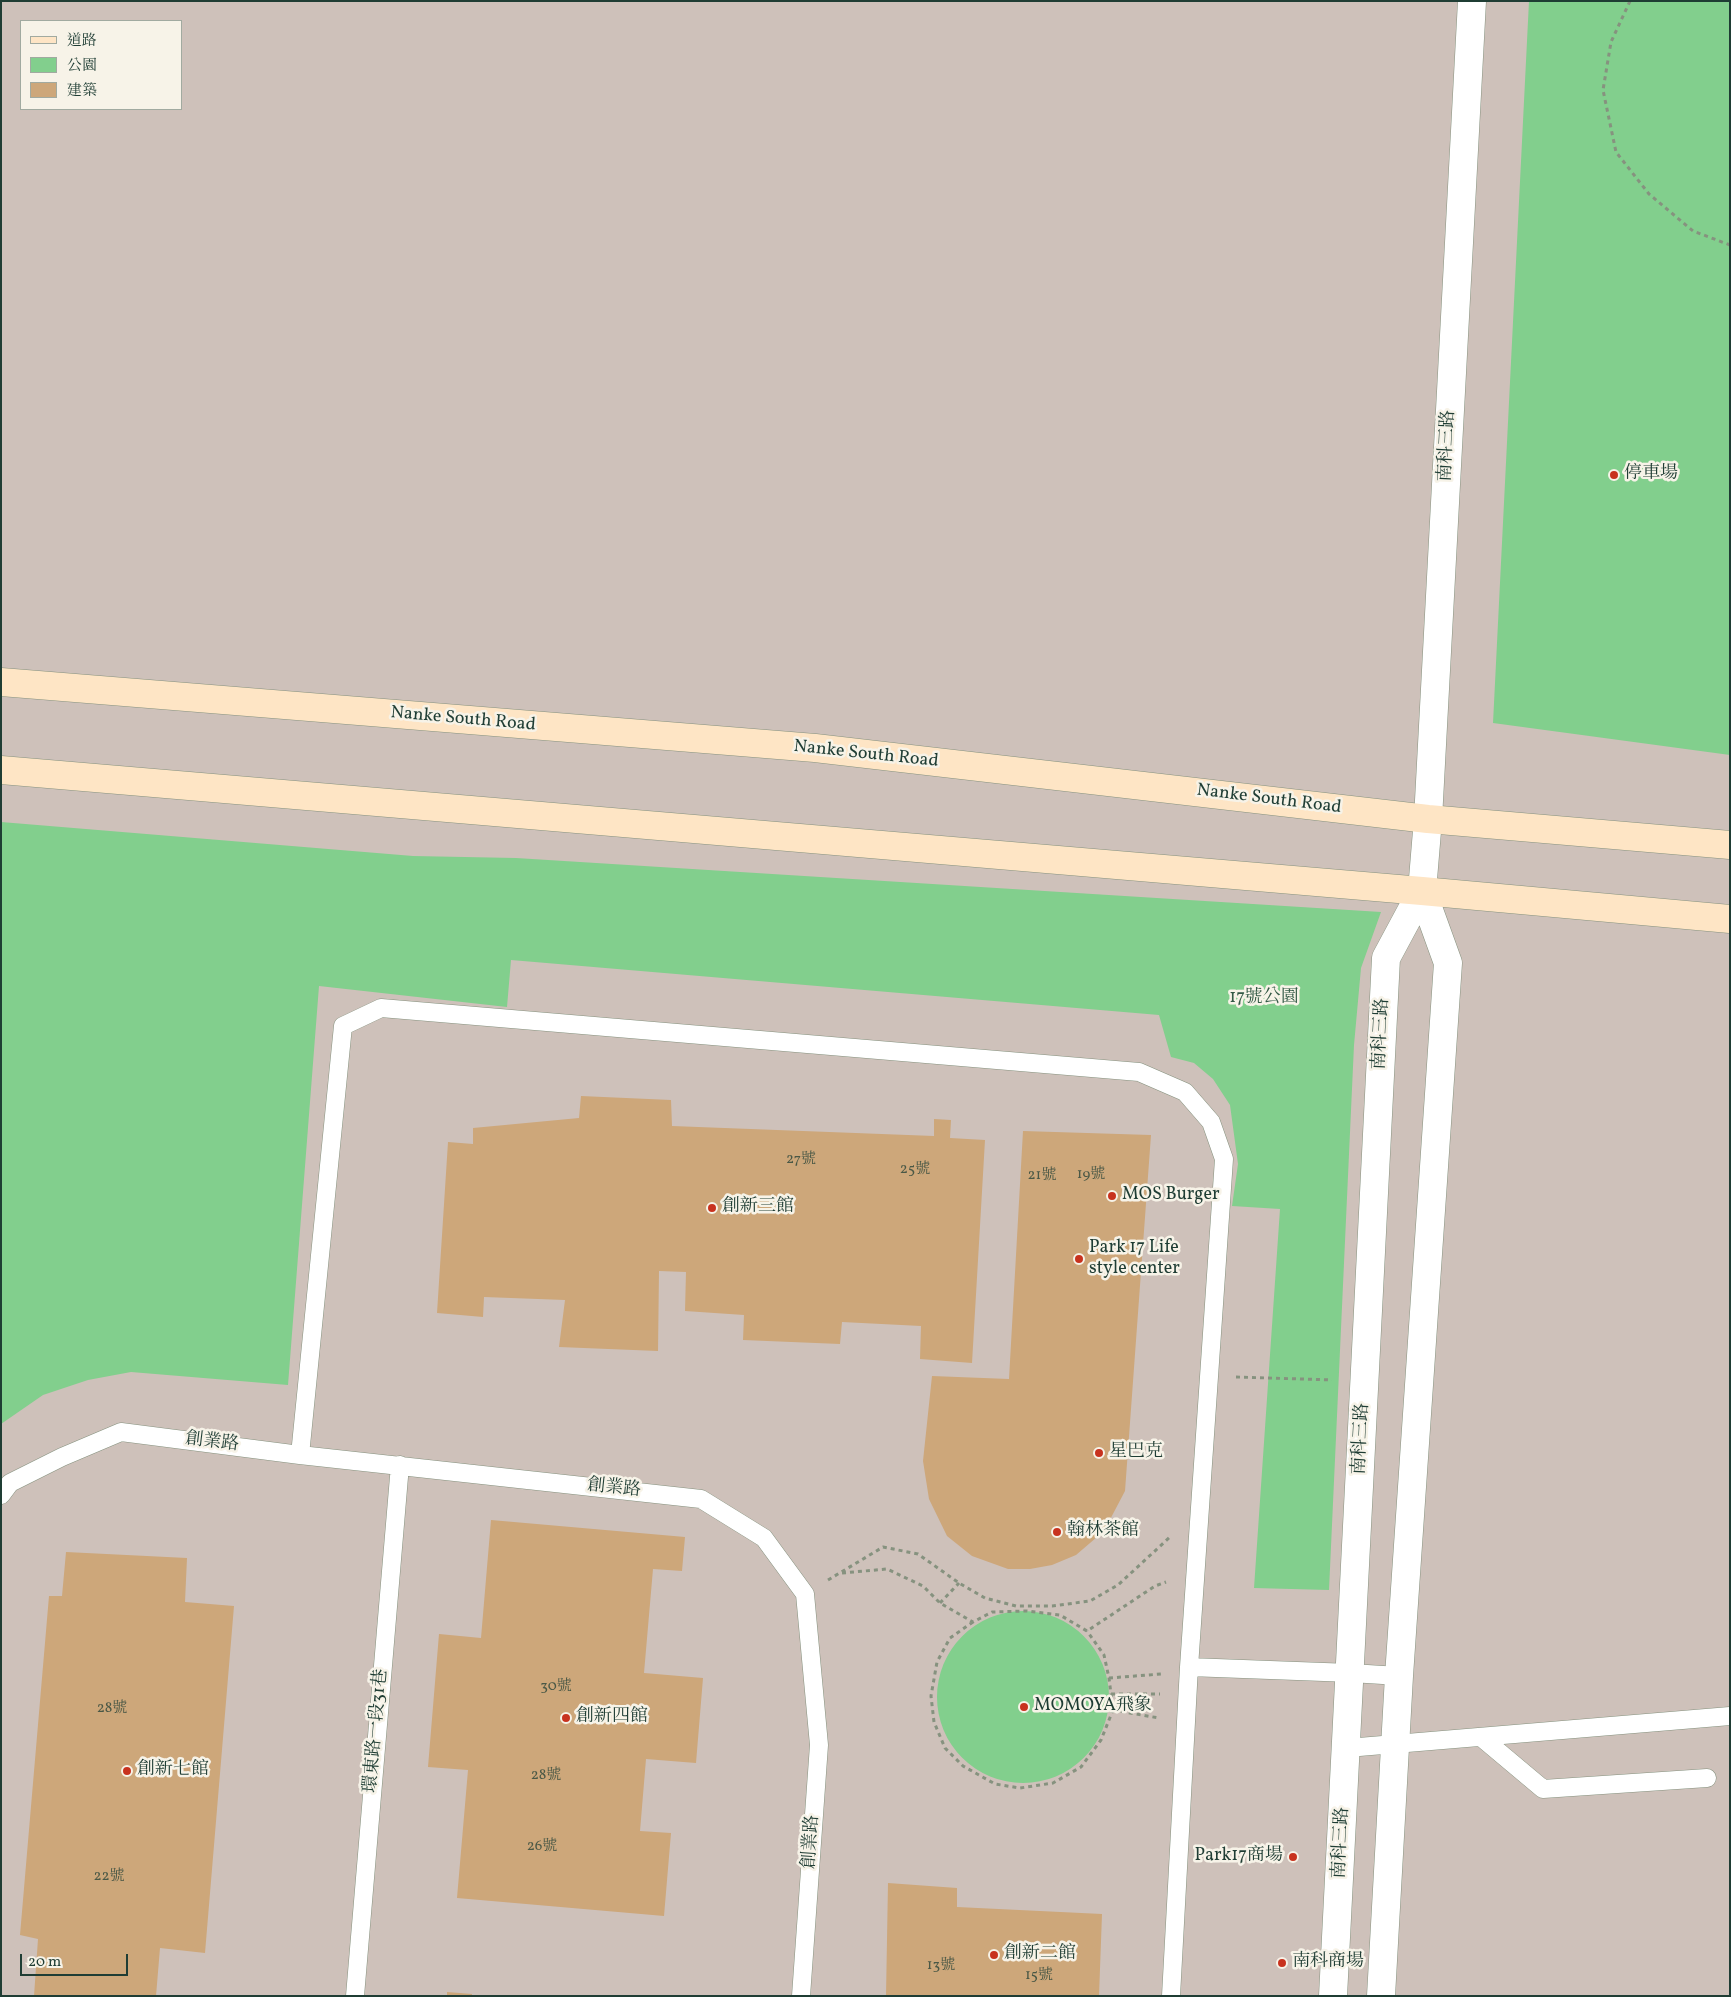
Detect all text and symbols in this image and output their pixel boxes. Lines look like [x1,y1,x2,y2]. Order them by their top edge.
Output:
legend [20,20,182,110]
text: 道路 [67,31,97,52]
text: 公園 [67,56,97,77]
text: 建築 [67,81,97,102]
street label: 南科三路 [1435,409,1461,483]
place label: 停車場 [1624,464,1678,486]
marker: 停車場 [1608,469,1620,481]
street label: Nanke South Road [389,703,537,737]
street label: Nanke South Road [792,737,940,773]
street label: Nanke South Road [1195,780,1343,820]
park label: 17號公園 [1229,988,1299,1010]
street label: 南科三路 [1369,997,1395,1071]
house number: 27號 [786,1151,816,1169]
house number: 25號 [900,1161,930,1179]
house number: 19號 [1077,1166,1105,1184]
house number: 21號 [1028,1167,1056,1185]
place label: MOS Burger [1122,1185,1220,1207]
marker: MOS Burger [1106,1190,1118,1202]
place label: 創新三館 [722,1197,794,1219]
marker: 創新三館 [706,1202,718,1214]
place label: Park 17 Life style center [1089,1238,1180,1280]
marker: Park 17 Life style center [1073,1253,1085,1265]
street label: 南科三路 [1349,1402,1375,1476]
street label: 創業路 [184,1429,240,1457]
place label: 星巴克 [1109,1442,1163,1464]
marker: 星巴克 [1093,1447,1105,1459]
street label: 創業路 [586,1475,642,1503]
place label: 翰林茶館 [1067,1521,1139,1543]
marker: 翰林茶館 [1051,1526,1063,1538]
street label: 環東路一段31巷 [361,1668,393,1794]
house number: 30號 [540,1678,572,1696]
place label: MOMOYA飛象 [1034,1696,1152,1718]
house number: 28號 [97,1700,127,1718]
marker: MOMOYA飛象 [1018,1701,1030,1713]
place label: 創新四館 [576,1707,648,1729]
marker: 創新四館 [560,1712,572,1724]
place label: 創新七館 [137,1760,209,1782]
marker: 創新七館 [121,1765,133,1777]
house number: 28號 [531,1767,561,1785]
street label: 南科三路 [1329,1806,1355,1880]
street label: 創業路 [799,1814,825,1870]
house number: 26號 [527,1838,557,1856]
place label: Park17商場 [1195,1846,1283,1868]
marker: Park17商場 [1287,1851,1299,1863]
house number: 22號 [93,1868,125,1886]
scale bar [22,1944,130,1976]
place label: 創新二館 [1004,1944,1076,1966]
marker: 創新二館 [988,1949,1000,1961]
text: 20 m [28,1952,61,1973]
place label: 南科商場 [1292,1952,1364,1974]
house number: 13號 [927,1957,955,1975]
marker: 南科商場 [1276,1957,1288,1969]
house number: 15號 [1025,1967,1053,1985]

